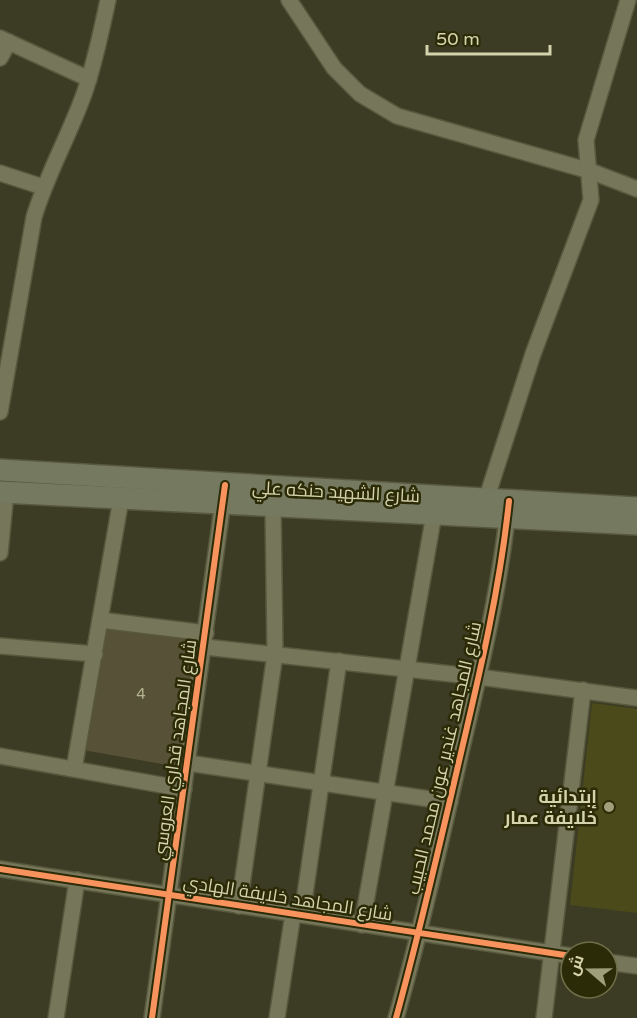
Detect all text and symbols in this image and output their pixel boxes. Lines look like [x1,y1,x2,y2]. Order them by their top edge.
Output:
scale bar [427,18,550,56]
text: 50 m [436,28,480,50]
street label: شارع الشهيد حنكه علي [251,477,421,510]
street label: شارع المجاهد غندير عون محمد الحبيب [402,619,487,897]
street label: شارع المجاهد قداري العروسي [149,638,204,862]
house number: 4 [136,685,146,703]
place label: إبتدائية خلايفة عمار [503,786,597,829]
marker: إبتدائية خلايفة عمار [602,800,616,814]
street label: شارع المجاهد خلايفة الهادي [181,871,394,928]
north arrow [559,940,619,1000]
text: ش [563,952,589,978]

